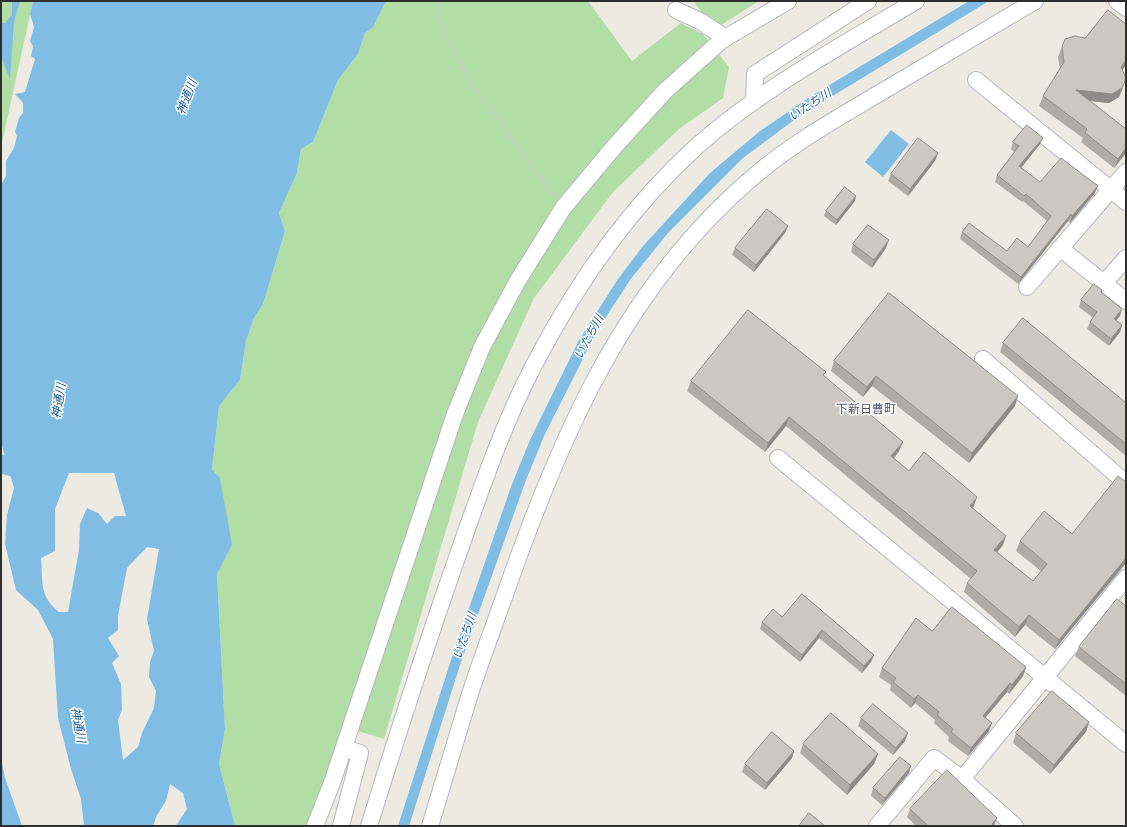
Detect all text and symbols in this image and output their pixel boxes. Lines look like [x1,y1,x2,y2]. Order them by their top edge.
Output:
water label: 神通川 [174,78,200,116]
water label: いたち川 [786,86,834,124]
water label: いたち川 [571,312,607,362]
water label: 神通川 [49,382,69,420]
district label: 下新日曹町 [836,402,896,416]
water label: いたち川 [450,611,480,661]
water label: 神通川 [68,706,88,744]

